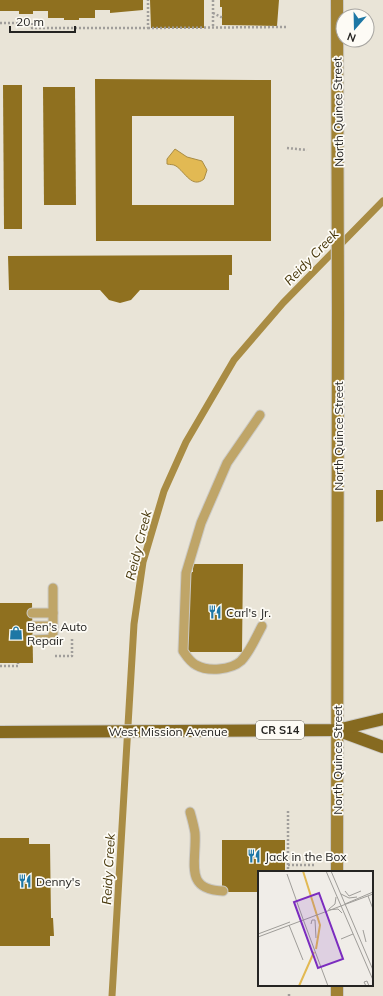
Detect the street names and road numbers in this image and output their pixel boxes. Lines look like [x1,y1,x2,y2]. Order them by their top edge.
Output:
street label: North Quince Street [330,57,346,167]
street label: North Quince Street [331,381,346,491]
street label: North Quince Street [330,705,345,815]
road number: CR S14 [256,721,304,739]
street label: West Mission Avenue [108,724,228,739]

